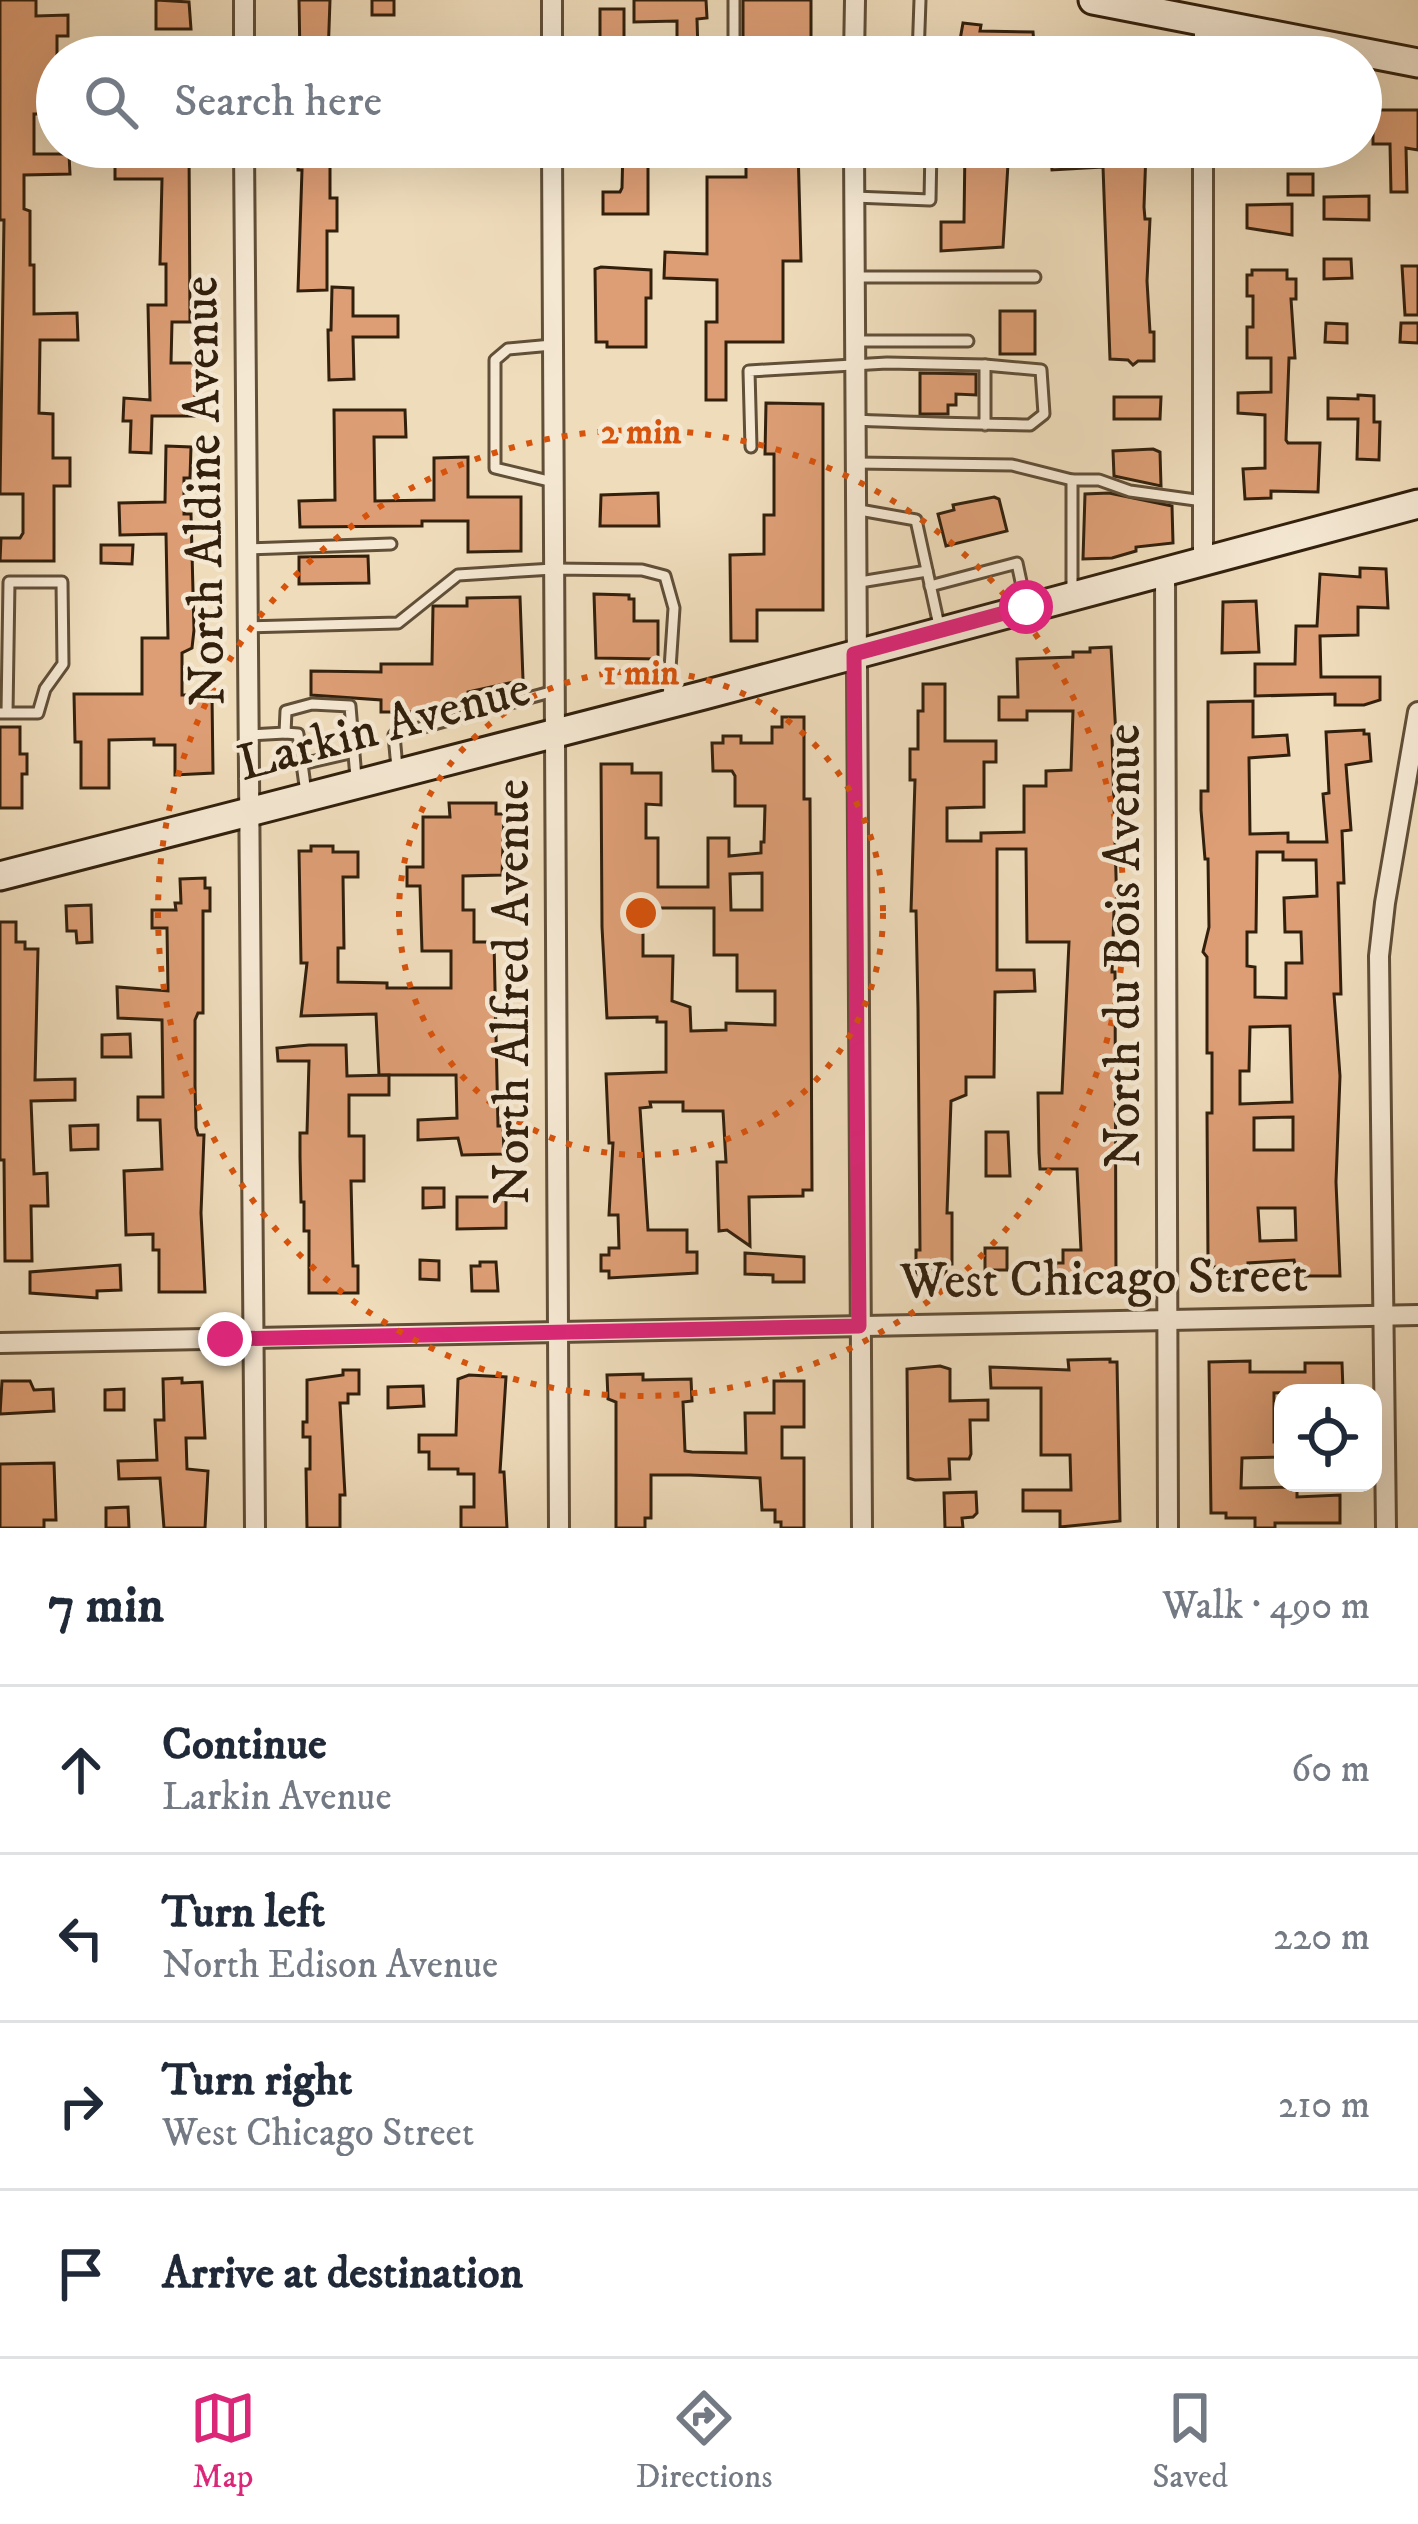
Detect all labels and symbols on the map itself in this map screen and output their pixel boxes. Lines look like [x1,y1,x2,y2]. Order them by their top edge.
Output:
street label: North Aldine Avenue [169,275,241,707]
text: 2 min [601,410,681,455]
route start [999,580,1053,634]
text: 1 min [603,651,679,696]
street label: Larkin Avenue [231,657,537,797]
street label: North du Bois Avenue [1092,724,1156,1168]
street label: North Alfred Avenue [481,779,545,1205]
centre of rings [620,892,662,934]
street label: West Chicago Street [898,1243,1309,1315]
route end [198,1312,252,1366]

